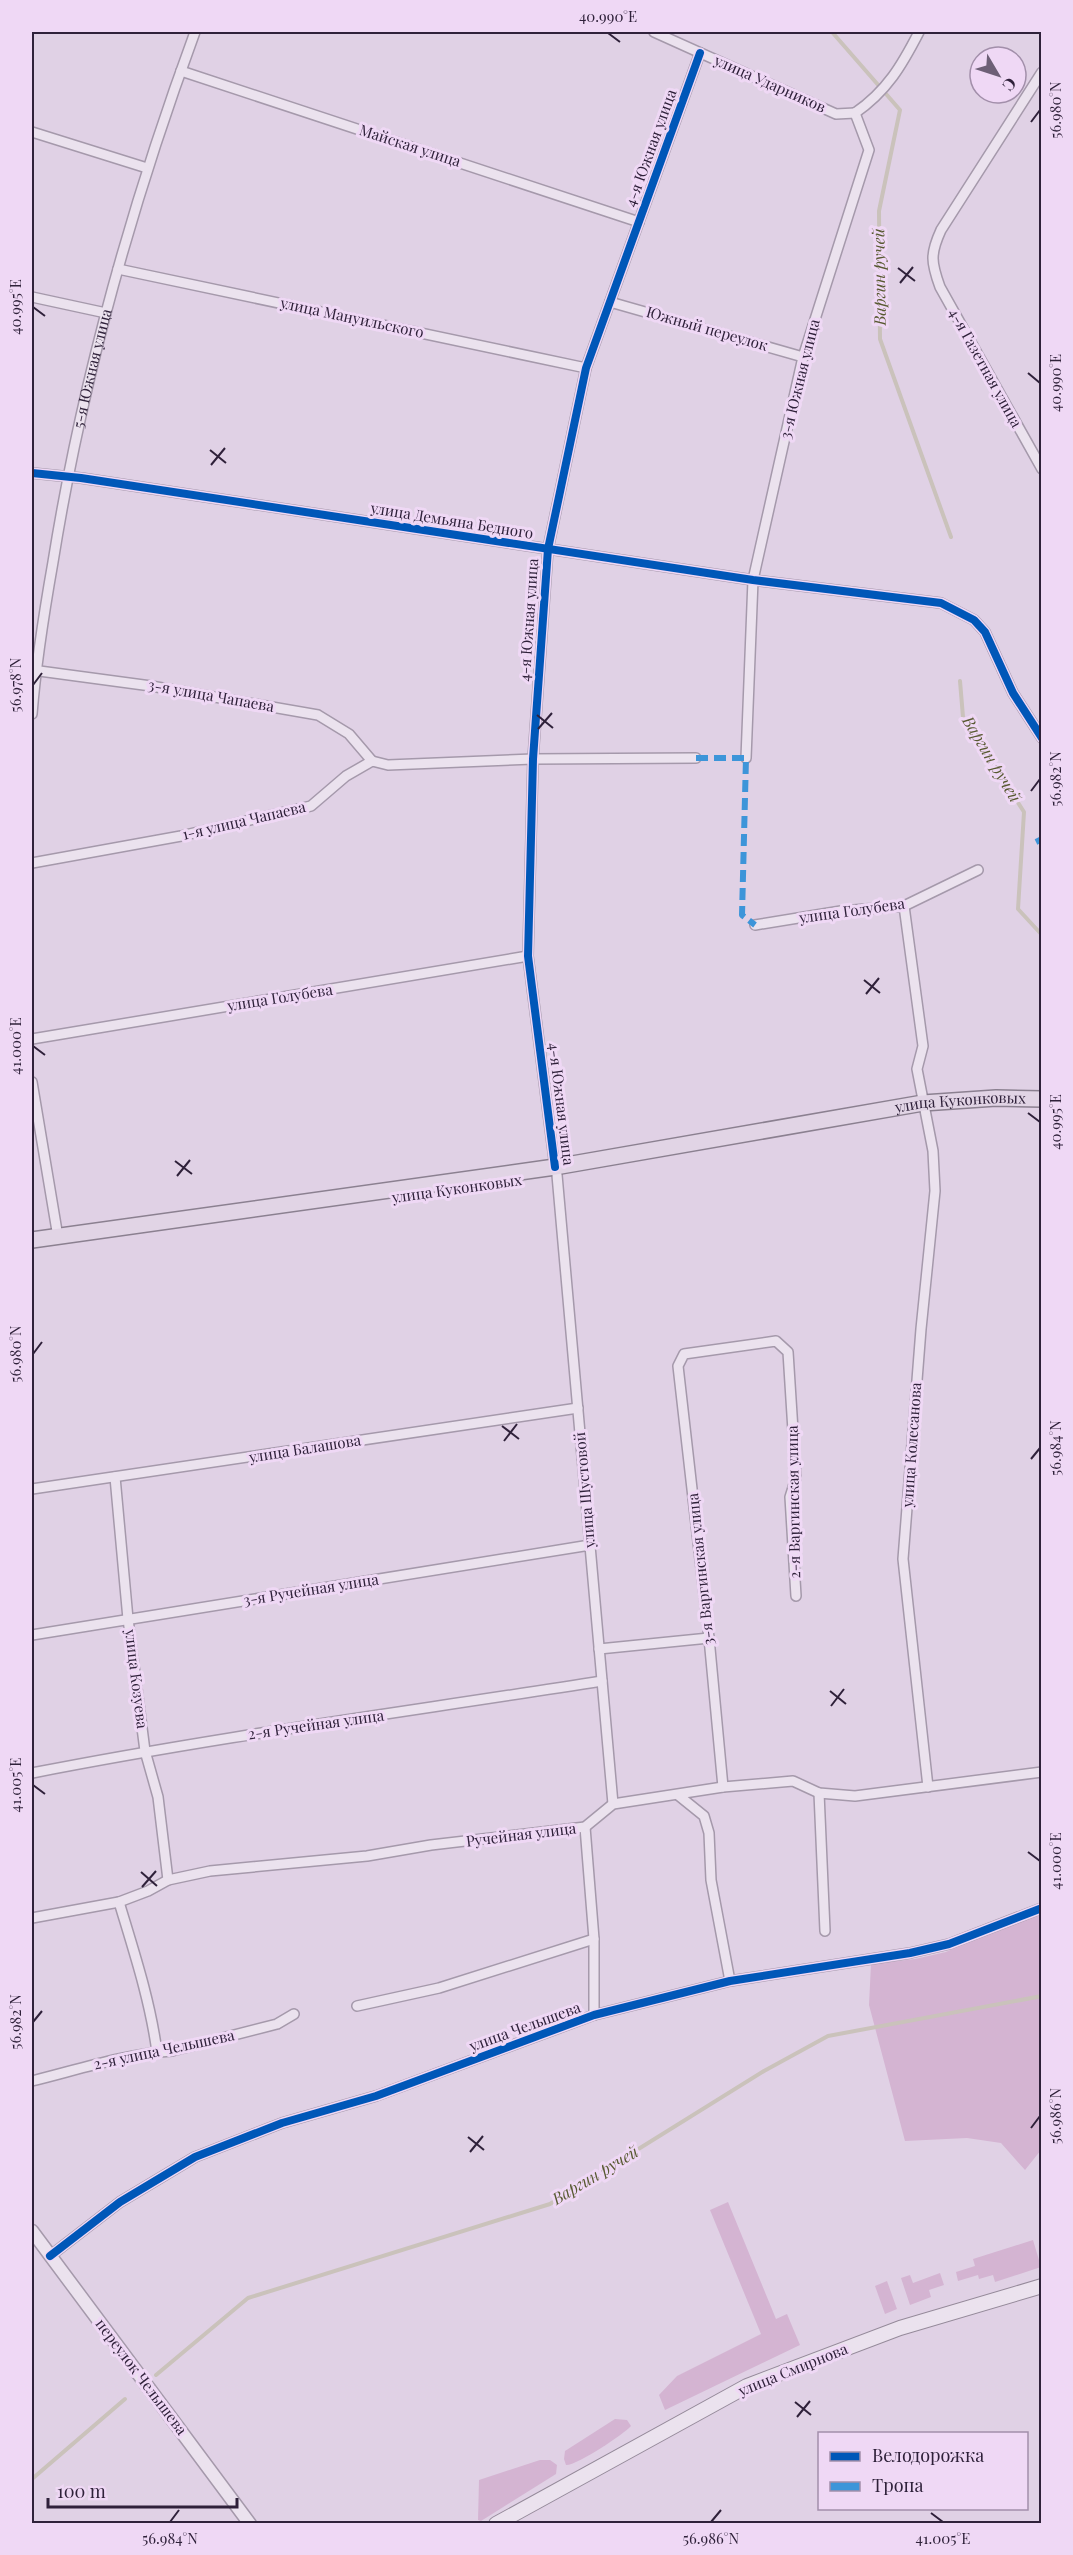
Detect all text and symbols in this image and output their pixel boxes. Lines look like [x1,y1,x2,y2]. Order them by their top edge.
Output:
text: 40.990°E [579,6,637,26]
north arrow [968,45,1028,105]
street label: улица Ударников [711,49,829,117]
text: С [998,74,1022,96]
text: 56.980°N [1045,81,1065,139]
street label: 4-я Южная улица [620,86,681,209]
street label: Майская улица [357,119,464,171]
water label: Варгин ручей [867,227,890,327]
text: 40.995°E [5,279,25,335]
street label: улица Мануильского [278,292,426,342]
street label: Южный переулок [644,301,771,355]
street label: 4-я Газетная улица [945,304,1027,431]
street label: 5-я Южная улица [68,306,116,430]
street label: 3-я Южная улица [774,316,824,441]
text: 40.990°E [1045,354,1065,412]
street label: улица Демьяна Бедного [368,497,535,543]
street label: 4-я Южная улица [514,557,542,682]
text: 56.978°N [5,657,25,712]
street label: 3-я улица Чапаева [147,674,276,716]
water label: Варгин ручей [958,711,1027,807]
text: 56.982°N [1045,751,1065,807]
street label: 1-я улица Чапаева [180,796,308,844]
street label: улица Голубева [797,893,906,927]
street label: улица Голубева [225,979,334,1015]
text: 41.000°E [5,1017,25,1075]
street label: 4-я Южная улица [545,1041,579,1167]
street label: улица Куконковых [892,1087,1026,1117]
text: 40.995°E [1045,1094,1065,1150]
street label: улица Куконковых [390,1169,523,1207]
text: 56.980°N [5,1325,25,1383]
street label: улица Колесанова [897,1381,925,1509]
text: 56.984°N [1045,1420,1065,1476]
street label: 2-я Варгинская улица [782,1425,804,1579]
street label: улица Балашова [246,1429,363,1467]
street label: улица Шустовой [569,1431,599,1550]
street label: 3-я Варгинская улица [682,1492,718,1646]
street label: 3-я Ручейная улица [242,1568,380,1610]
street label: улица Козуева [121,1627,153,1730]
street label: 2-я Ручейная улица [247,1704,386,1743]
text: 41.005°E [5,1758,25,1812]
street label: Ручейная улица [465,1817,578,1851]
text: 41.000°E [1045,1832,1065,1890]
text: 56.982°N [5,1994,25,2050]
street label: улица Челышева [465,1996,584,2056]
street label: 2-я улица Челышева [92,2024,237,2074]
text: 56.986°N [1045,2087,1065,2144]
water label: Варгин ручей [547,2140,643,2209]
street label: переулок Челышева [91,2314,192,2439]
street label: улица Смирнова [734,2338,851,2401]
legend [818,2432,1028,2510]
text: Велодорожка [872,2443,984,2467]
scale bar [48,2471,237,2509]
text: Тропа [872,2473,923,2497]
text: 100 m [57,2479,106,2503]
text: 56.984°N [142,2528,198,2548]
text: 56.986°N [683,2528,740,2548]
text: 41.005°E [916,2528,970,2548]

